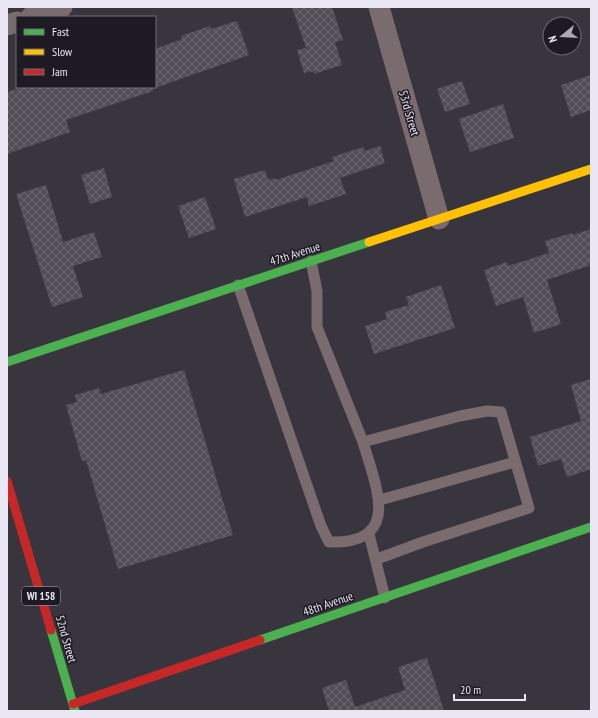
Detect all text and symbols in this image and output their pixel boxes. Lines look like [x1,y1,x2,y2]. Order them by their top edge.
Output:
legend [16,16,156,88]
north arrow [542,16,582,56]
text: Fast [52,24,70,39]
text: N [545,34,560,44]
text: Slow [52,44,73,59]
text: Jam [51,64,68,79]
street label: 53rd Street [396,88,423,138]
street label: 47th Avenue [268,238,322,269]
road number: WI 158 [22,587,60,605]
street label: 48th Avenue [301,588,355,619]
street label: 52nd Street [53,613,81,665]
scale bar [454,676,525,702]
text: 20 m [460,682,481,697]

